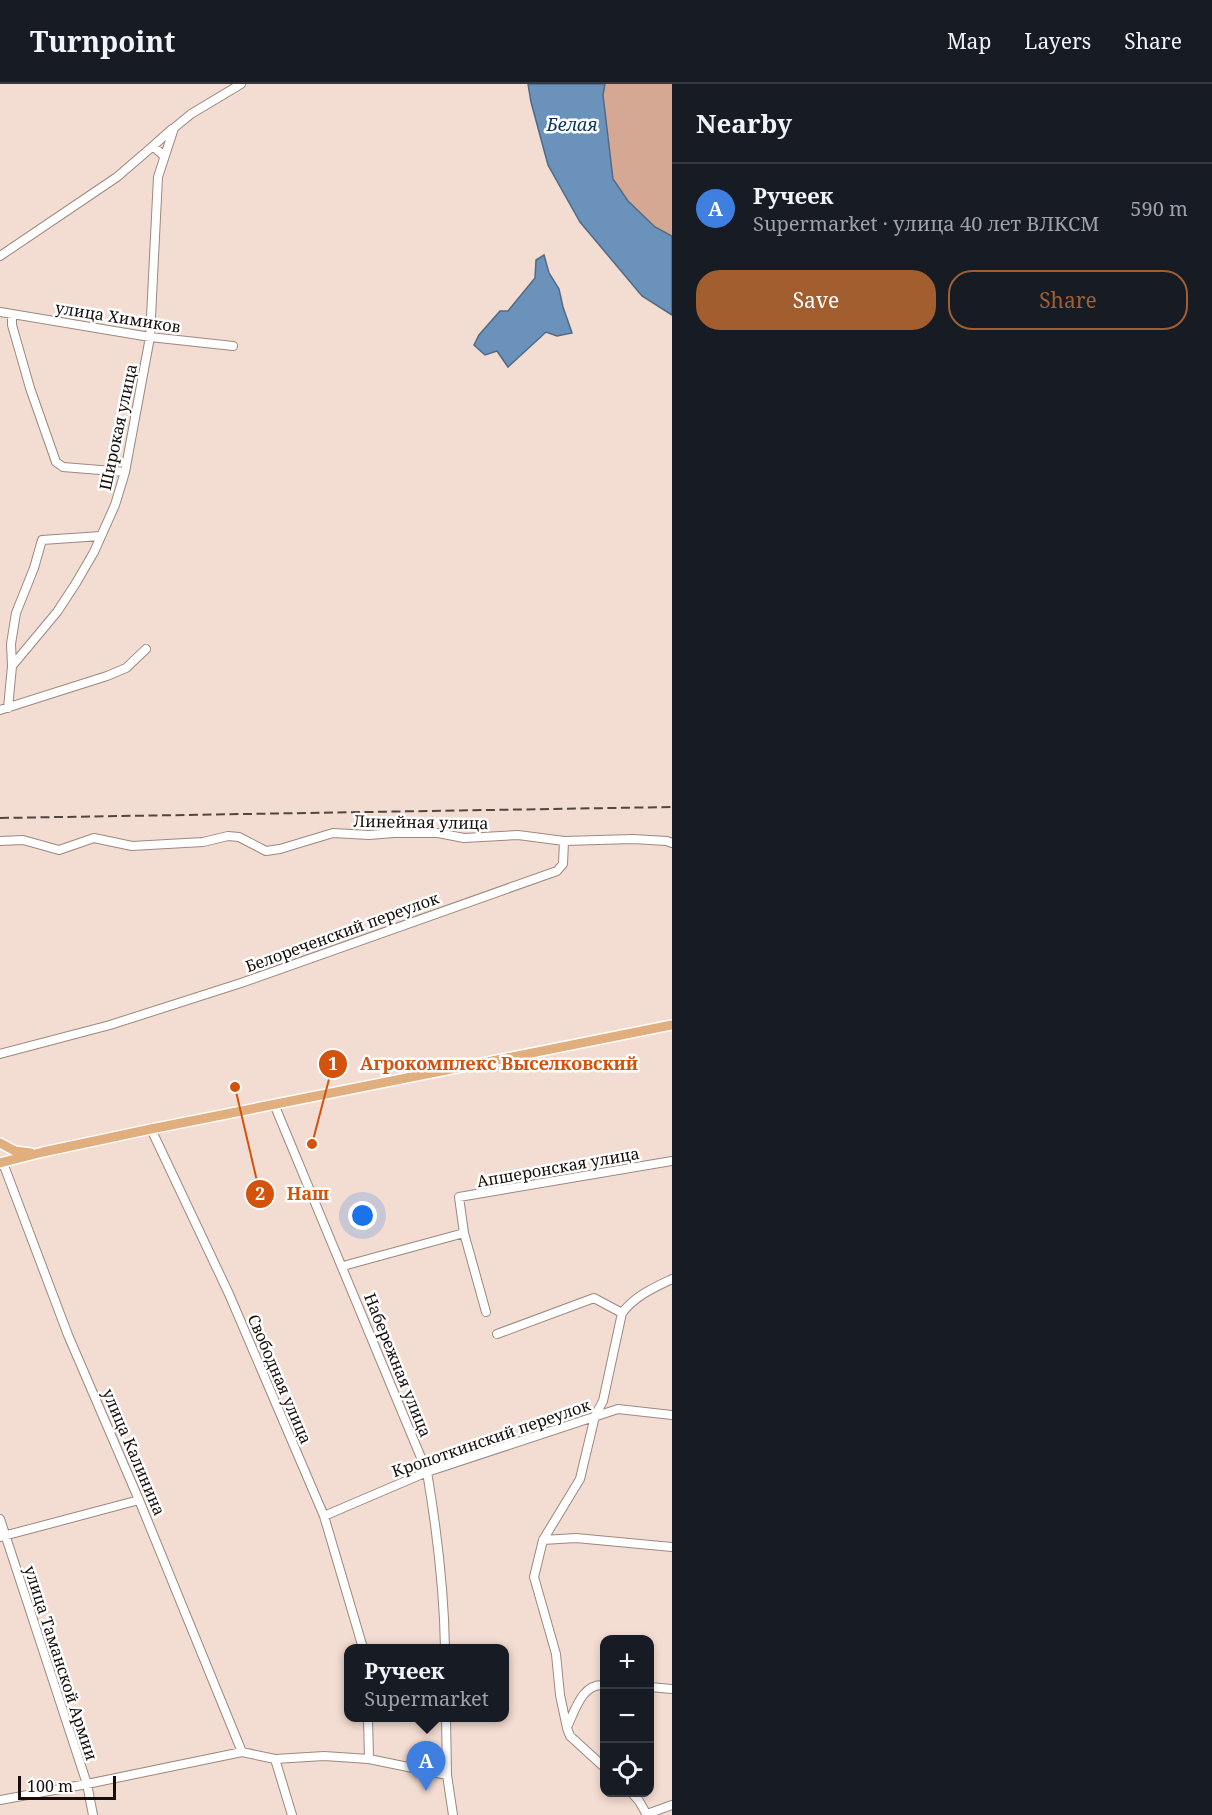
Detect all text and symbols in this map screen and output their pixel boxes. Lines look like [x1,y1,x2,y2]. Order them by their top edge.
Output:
text: Turnpoint [30,22,175,60]
text: Map [947,27,991,55]
text: Layers [1024,27,1091,55]
text: Share [1124,27,1182,55]
text: Nearby [696,105,792,141]
water label: Белая [545,112,598,136]
text: Ручеек [753,180,833,210]
text: A [708,195,723,222]
text: 590 m [1130,195,1188,222]
text: Supermarket · улица 40 лет ВЛКСМ [753,210,1099,237]
button: Save [696,270,936,330]
button: Share [948,270,1188,330]
street label: улица Химиков [54,296,182,338]
street label: Широкая улица [94,362,142,492]
street label: Линейная улица [353,810,489,834]
street label: Белореченский переулок [242,887,442,977]
callout: Агрокомплекс Выселковский [318,1046,650,1082]
text: 1 [328,1051,338,1075]
text: Агрокомплекс Выселковский [360,1051,638,1075]
street label: Апшеронская улица [475,1142,641,1192]
callout: Наш [245,1176,341,1212]
text: 2 [255,1181,265,1205]
text: Наш [287,1181,329,1205]
your location [348,1201,377,1230]
street label: Набережная улица [359,1290,437,1440]
street label: Свободная улица [243,1311,317,1447]
street label: улица Калинина [97,1385,171,1519]
street label: Кропоткинский переулок [389,1393,594,1482]
street label: улица Таманской Армии [19,1563,103,1763]
map controls [600,1635,654,1797]
button: + [600,1635,654,1689]
popup [344,1644,509,1722]
text: Ручеек [364,1655,445,1685]
text: Supermarket [364,1685,489,1712]
button: − [600,1689,654,1743]
pin: A [406,1742,446,1791]
button: locate [600,1743,654,1797]
scale bar [18,1773,116,1800]
text: 100 m [27,1775,73,1797]

